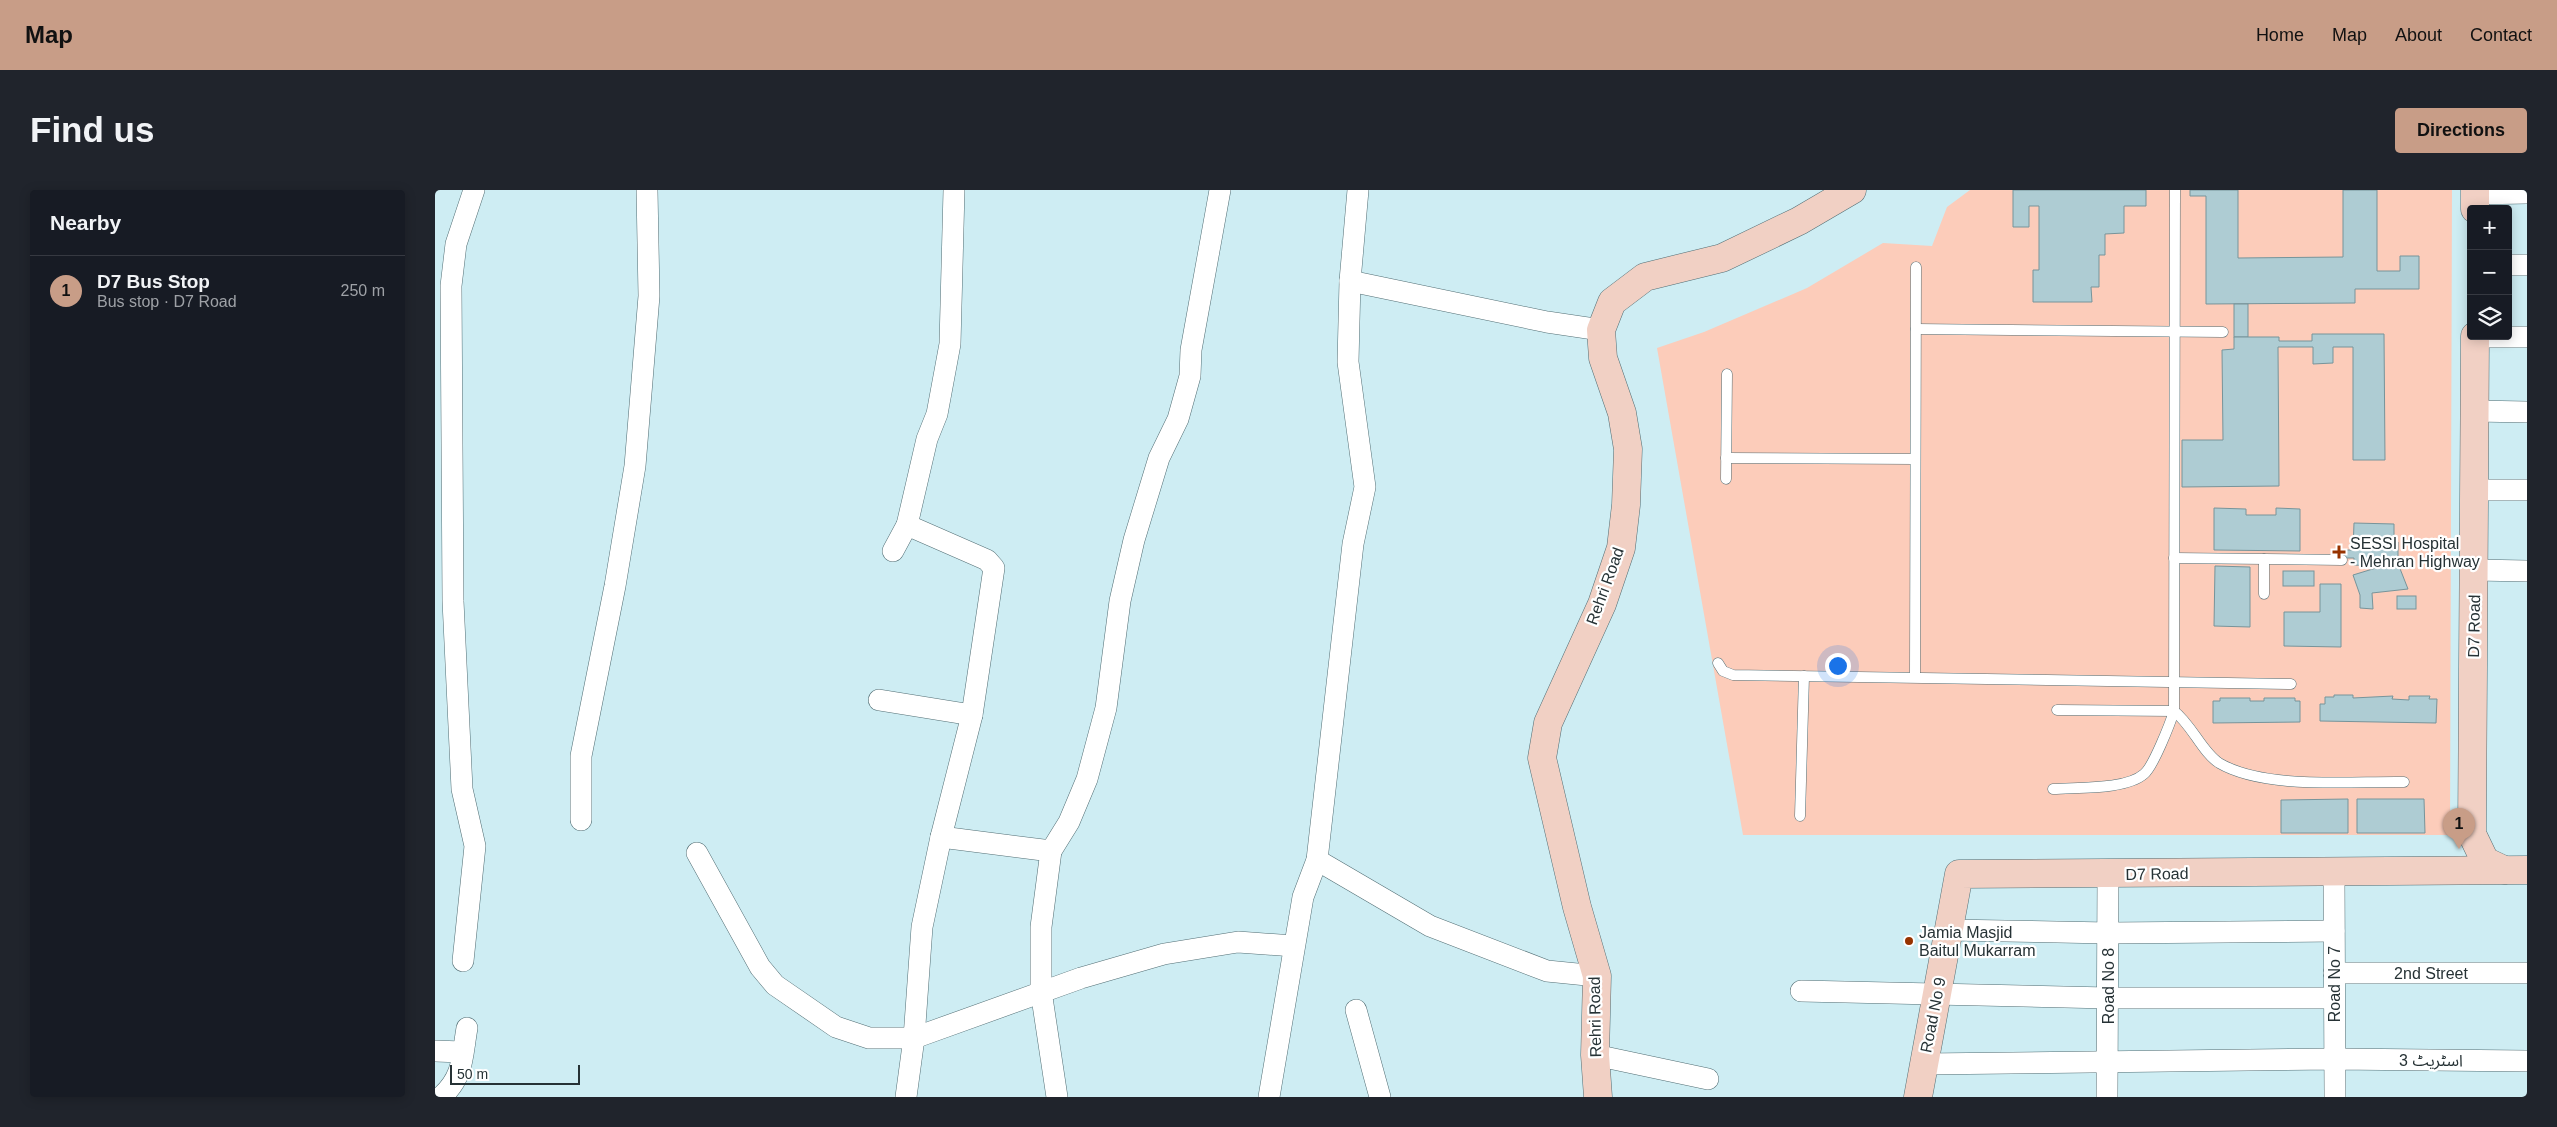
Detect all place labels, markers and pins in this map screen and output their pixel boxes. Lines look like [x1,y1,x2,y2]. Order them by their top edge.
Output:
place label: SESSI Hospital - Mehran Highway [2350,535,2480,570]
marker: SESSI Hospital - Mehran Highway [2332,545,2346,559]
pin: 1 [2443,808,2475,849]
place label: Jamia Masjid Baitul Mukarram [1919,924,2035,959]
marker: Jamia Masjid Baitul Mukarram [1903,935,1915,947]

